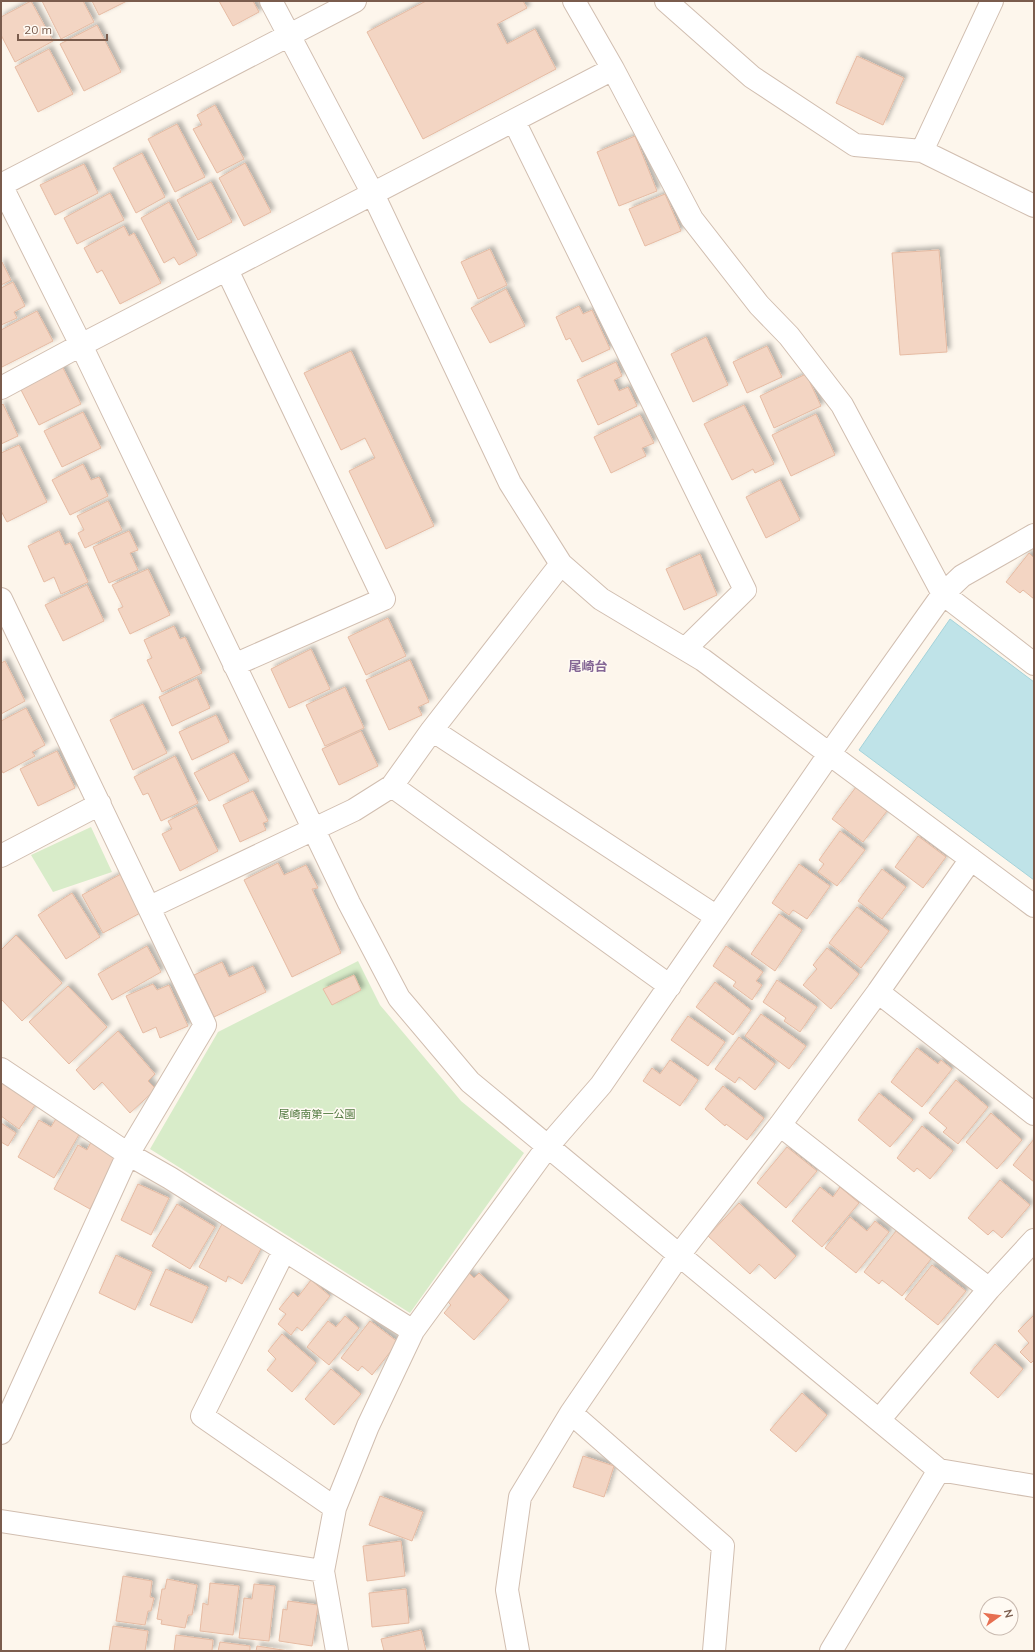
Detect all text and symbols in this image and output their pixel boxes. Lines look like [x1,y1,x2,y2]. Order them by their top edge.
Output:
scale bar [18,16,107,42]
text: 20 m [24,22,52,37]
district label: 尾崎台 [568,658,608,674]
park label: 尾崎南第一公園 [279,1107,356,1121]
north arrow [979,1596,1019,1636]
text: N [1001,1608,1017,1619]

